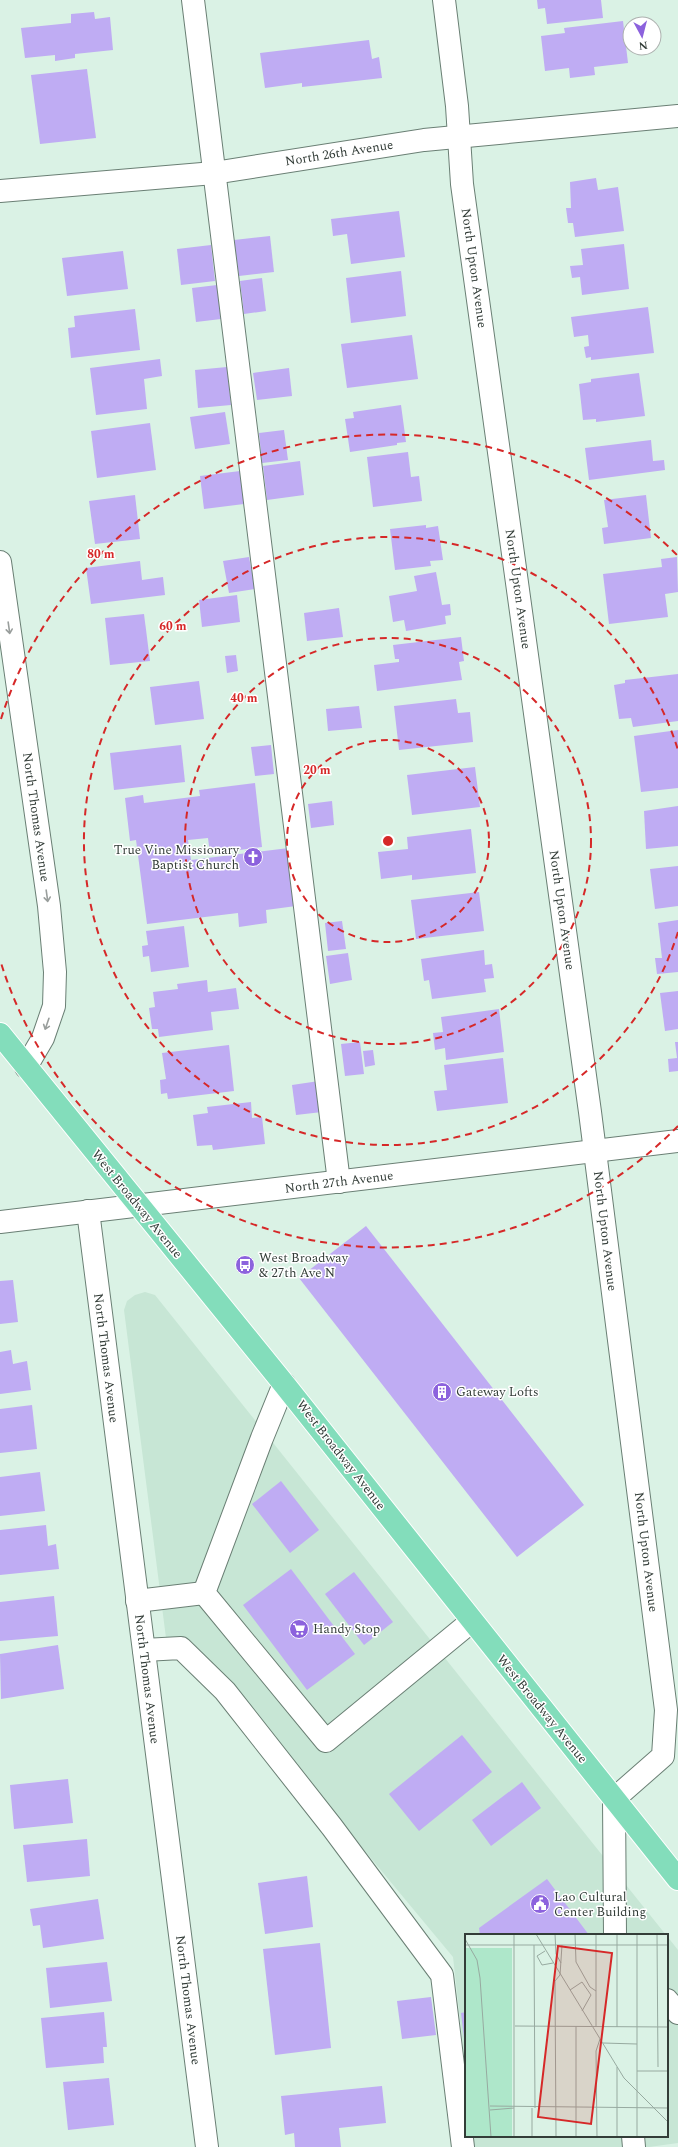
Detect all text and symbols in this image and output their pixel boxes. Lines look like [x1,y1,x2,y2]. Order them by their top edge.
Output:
north arrow [622,16,662,56]
text: N [638,36,649,54]
street label: North 26th Avenue [283,135,395,171]
street label: North Upton Avenue [456,207,492,329]
street label: North Upton Avenue [500,528,536,650]
text: 80 m [87,545,115,564]
text: 60 m [159,617,187,636]
one-way arrow [5,621,13,634]
text: 40 m [230,689,258,708]
street label: North Thomas Avenue [17,751,55,883]
text: 20 m [303,761,331,780]
centre of rings [381,834,395,848]
place label: True Vine Missionary Baptist Church [114,840,240,875]
church icon: True Vine Missionary Baptist Church [242,846,264,868]
street label: North Upton Avenue [544,849,580,971]
one-way arrow [43,889,51,902]
one-way arrow [43,1018,51,1030]
street label: West Broadway Avenue [87,1145,187,1263]
street label: North 27th Avenue [284,1165,394,1199]
street label: North Upton Avenue [588,1170,622,1292]
place label: West Broadway & 27th Ave N [259,1248,349,1283]
bus stop icon: West Broadway & 27th Ave N [234,1254,256,1276]
street label: North Thomas Avenue [88,1292,124,1424]
building icon: Gateway Lofts [431,1381,453,1403]
place label: Gateway Lofts [456,1382,539,1402]
street label: West Broadway Avenue [292,1396,390,1514]
street label: North Upton Avenue [629,1491,663,1613]
street label: North Thomas Avenue [129,1613,165,1745]
supermarket icon: Handy Stop [288,1618,310,1640]
place label: Handy Stop [313,1619,380,1639]
street label: West Broadway Avenue [492,1650,592,1768]
place label: Lao Cultural Center Building [554,1887,646,1922]
public building icon: Lao Cultural Center Building [529,1893,551,1915]
street label: North Thomas Avenue [170,1934,206,2066]
inset map [465,1934,668,2137]

